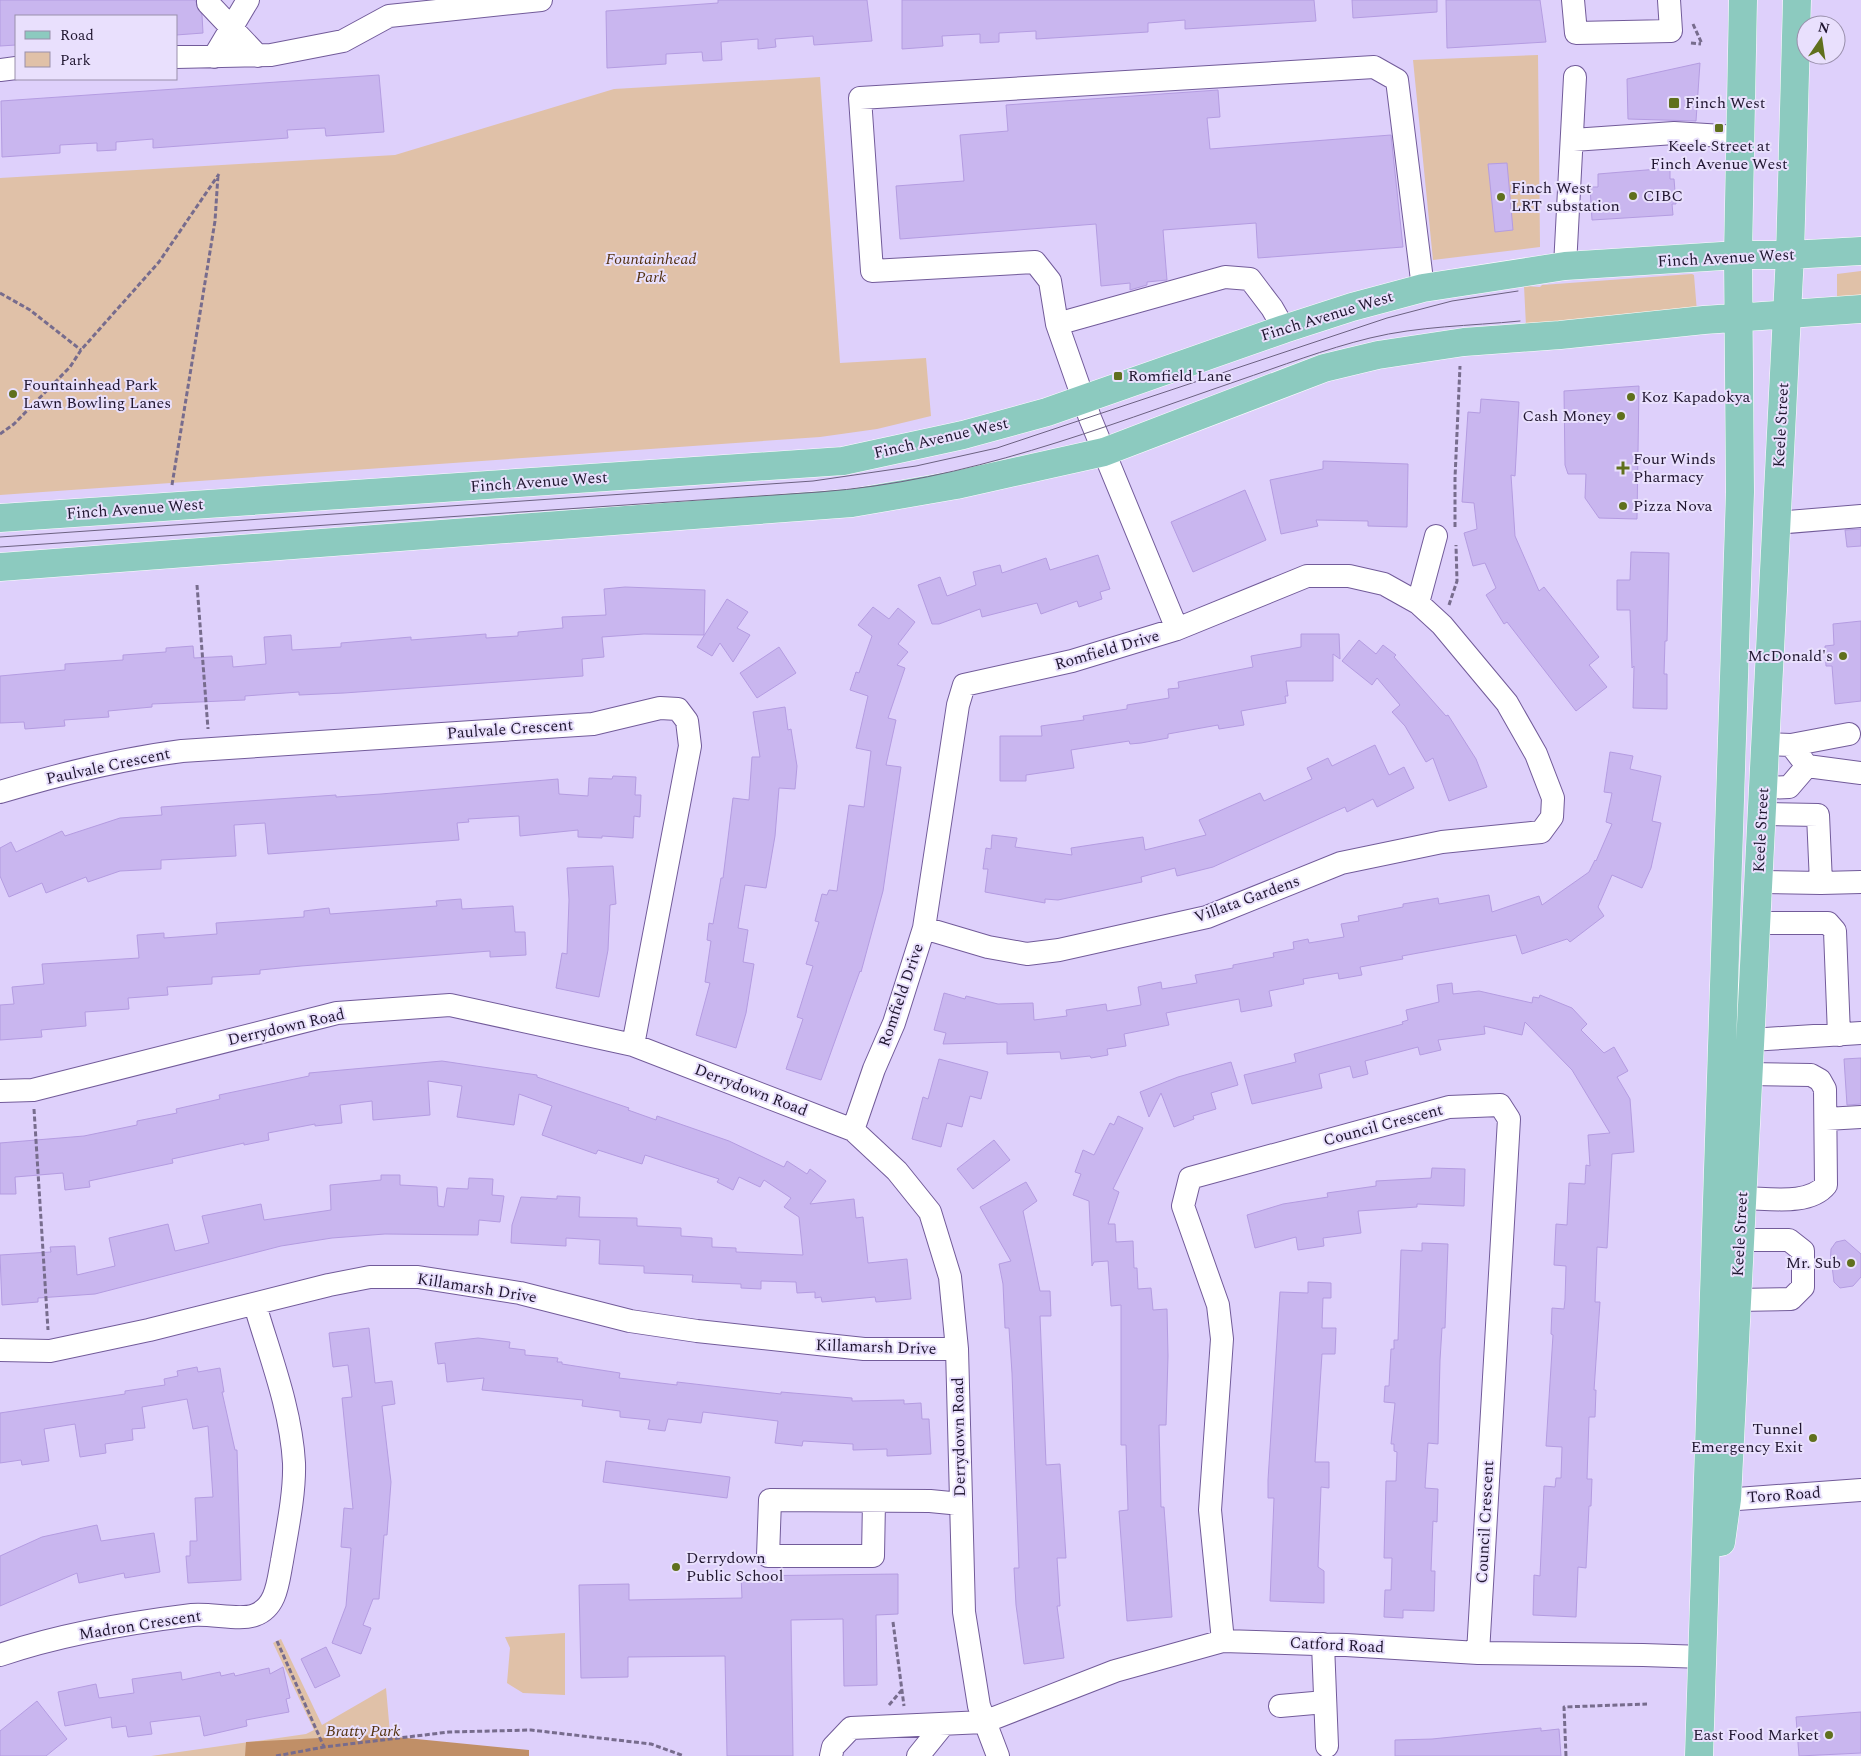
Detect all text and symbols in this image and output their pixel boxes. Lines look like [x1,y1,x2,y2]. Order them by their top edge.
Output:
legend [15,15,178,80]
north arrow [1796,15,1846,65]
text: N [1816,16,1832,39]
text: Road [60,24,94,47]
text: Park [60,49,91,72]
place label: Finch West [1685,91,1766,115]
marker: Finch West [1667,96,1681,110]
marker: Keele Street at Finch Avenue West [1713,122,1725,134]
place label: Keele Street at Finch Avenue West [1650,134,1788,176]
place label: Finch West LRT substation [1511,176,1620,218]
place label: CIBC [1643,184,1683,208]
marker: CIBC [1627,190,1639,202]
marker: Finch West LRT substation [1495,191,1507,203]
street label: Finch Avenue West [1657,242,1796,274]
park label: Fountainhead Park [606,247,696,289]
street label: Finch Avenue West [1258,284,1396,348]
place label: Romfield Lane [1128,364,1232,388]
marker: Romfield Lane [1112,370,1124,382]
place label: Fountainhead Park Lawn Bowling Lanes [23,373,171,415]
street label: Keele Street [1767,382,1795,468]
place label: Koz Kapadokya [1641,385,1751,409]
marker: Fountainhead Park Lawn Bowling Lanes [7,388,19,400]
marker: Koz Kapadokya [1625,391,1637,403]
place label: Cash Money [1523,404,1612,428]
marker: Cash Money [1615,410,1627,422]
street label: Finch Avenue West [871,411,1011,465]
place label: Four Winds Pharmacy [1633,447,1716,489]
marker: Four Winds Pharmacy [1617,462,1629,474]
street label: Finch Avenue West [470,465,609,499]
street label: Finch Avenue West [66,492,205,526]
place label: Pizza Nova [1633,494,1713,518]
marker: Pizza Nova [1617,500,1629,512]
street label: Romfield Drive [1052,624,1162,676]
place label: McDonald's [1747,644,1833,668]
marker: McDonald's [1837,650,1849,662]
street label: Paulvale Crescent [446,713,574,745]
street label: Paulvale Crescent [44,741,173,791]
street label: Keele Street [1747,787,1775,873]
street label: Villata Gardens [1191,869,1303,929]
street label: Romfield Drive [872,940,930,1050]
street label: Derrydown Road [225,1002,347,1052]
street label: Derrydown Road [691,1057,811,1123]
street label: Council Crescent [1321,1097,1446,1153]
street label: Keele Street [1726,1191,1754,1277]
place label: Mr. Sub [1786,1251,1841,1275]
marker: Mr. Sub [1845,1257,1857,1269]
street label: Killamarsh Drive [415,1267,539,1309]
street label: Killamarsh Drive [815,1333,937,1361]
street label: Derrydown Road [946,1377,972,1497]
place label: Tunnel Emergency Exit [1691,1417,1803,1459]
marker: Tunnel Emergency Exit [1807,1432,1819,1444]
street label: Council Crescent [1470,1460,1500,1584]
street label: Toro Road [1746,1480,1822,1510]
place label: Derrydown Public School [686,1546,783,1588]
marker: Derrydown Public School [670,1561,682,1573]
street label: Madron Crescent [77,1603,203,1647]
street label: Catford Road [1289,1631,1385,1659]
park label: Bratty Park [326,1719,401,1743]
place label: East Food Market [1693,1723,1819,1747]
marker: East Food Market [1823,1729,1835,1741]

